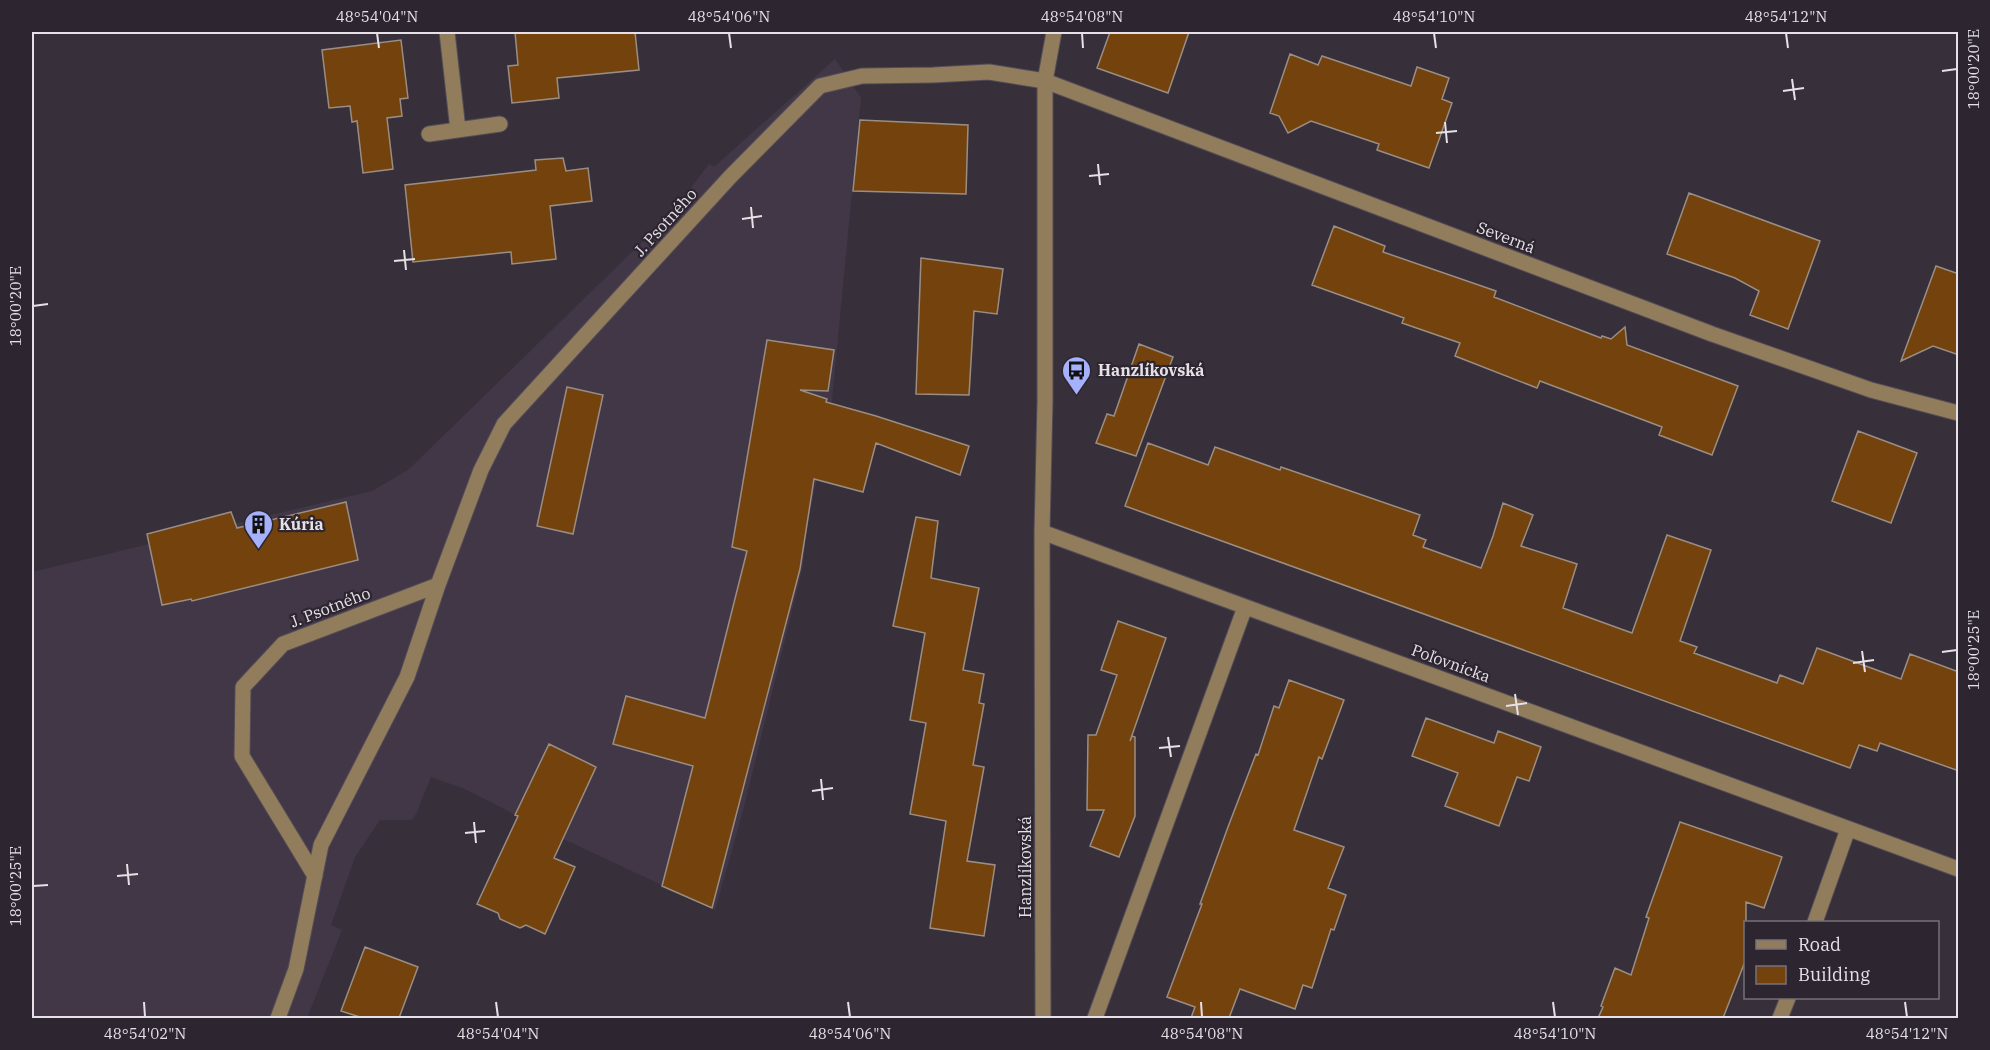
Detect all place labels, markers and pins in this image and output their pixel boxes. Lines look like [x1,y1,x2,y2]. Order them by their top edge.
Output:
bus stop icon: Hanzlíkovská [1061,354,1093,396]
place label: Hanzlíkovská [1098,360,1204,380]
building icon: Kúria [242,508,274,550]
place label: Kúria [279,514,324,534]

